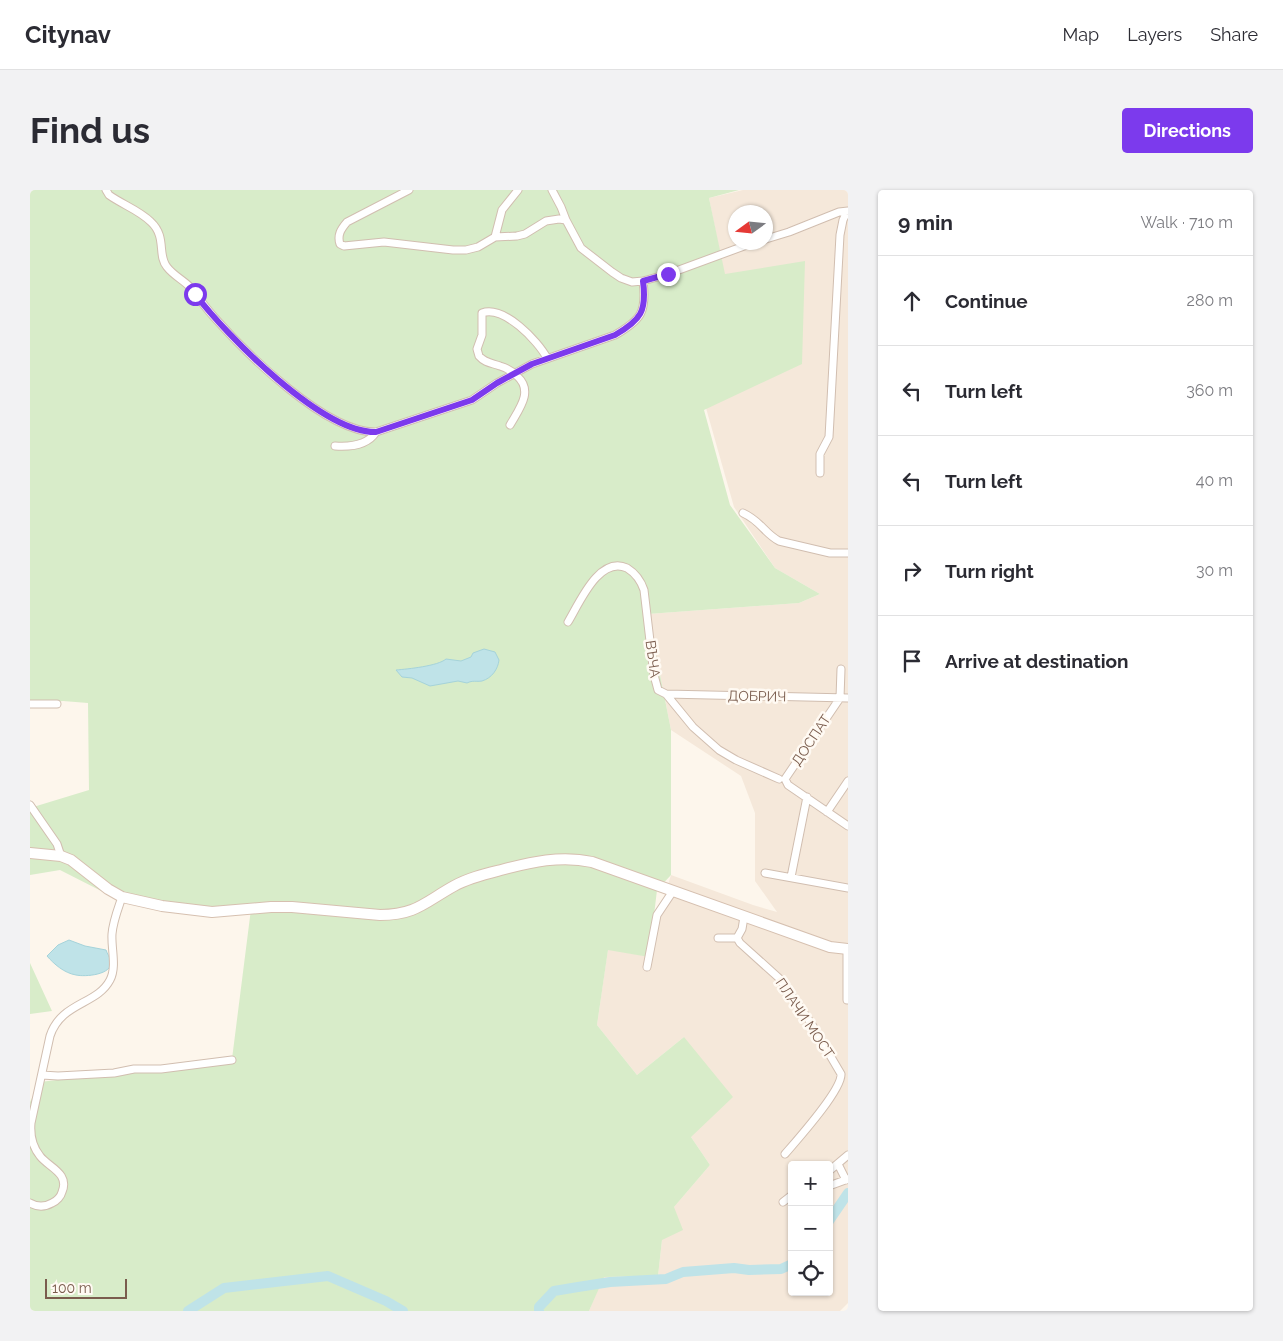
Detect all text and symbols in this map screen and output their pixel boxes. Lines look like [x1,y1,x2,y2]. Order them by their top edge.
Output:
text: Citynav [25,20,111,49]
text: Map [1063,24,1099,45]
text: Layers [1127,24,1182,45]
text: Share [1210,24,1258,45]
button: Directions [1122,108,1253,153]
text: Find us [30,110,150,151]
north arrow [728,205,773,250]
text: 9 min [898,210,953,235]
text: Walk · 710 m [1140,213,1233,232]
route end [657,263,680,286]
route start [184,283,207,306]
icon: ahead [898,287,926,315]
text: Continue [945,290,1028,312]
text: 280 m [1187,291,1233,310]
icon: left [898,377,926,405]
text: Turn left [945,380,1022,402]
text: 360 m [1186,381,1233,400]
icon: left [898,467,926,495]
text: Turn left [945,470,1022,492]
text: 40 m [1196,471,1233,490]
icon: right [898,557,926,585]
text: Turn right [945,560,1034,582]
text: 30 m [1196,561,1233,580]
street label: ВЪЧА [642,639,664,679]
icon: arrive [898,647,926,675]
text: Arrive at destination [945,650,1129,672]
street label: ДОБРИЧ [728,687,786,705]
street label: ДОСПАТ [788,711,834,768]
street label: ПЛАЧИ МОСТ [772,975,838,1061]
map controls [788,1161,833,1296]
button: + [788,1161,833,1206]
button: − [788,1206,833,1251]
button: locate [788,1251,833,1296]
scale bar [45,1276,128,1299]
text: 100 m [52,1280,92,1296]

